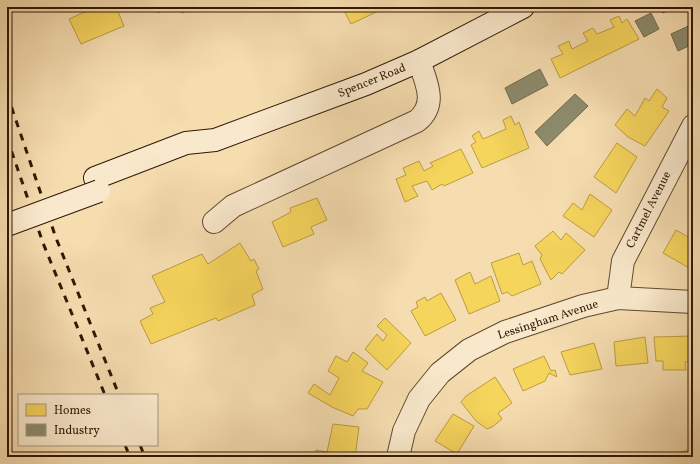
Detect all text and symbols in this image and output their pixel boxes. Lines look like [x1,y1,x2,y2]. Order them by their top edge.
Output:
street label: Spencer Road [336,60,409,102]
street label: Cartmel Avenue [623,168,675,251]
street label: Lessingham Avenue [496,296,601,344]
legend [18,394,158,446]
text: Homes [54,403,91,419]
text: Industry [54,423,100,439]

